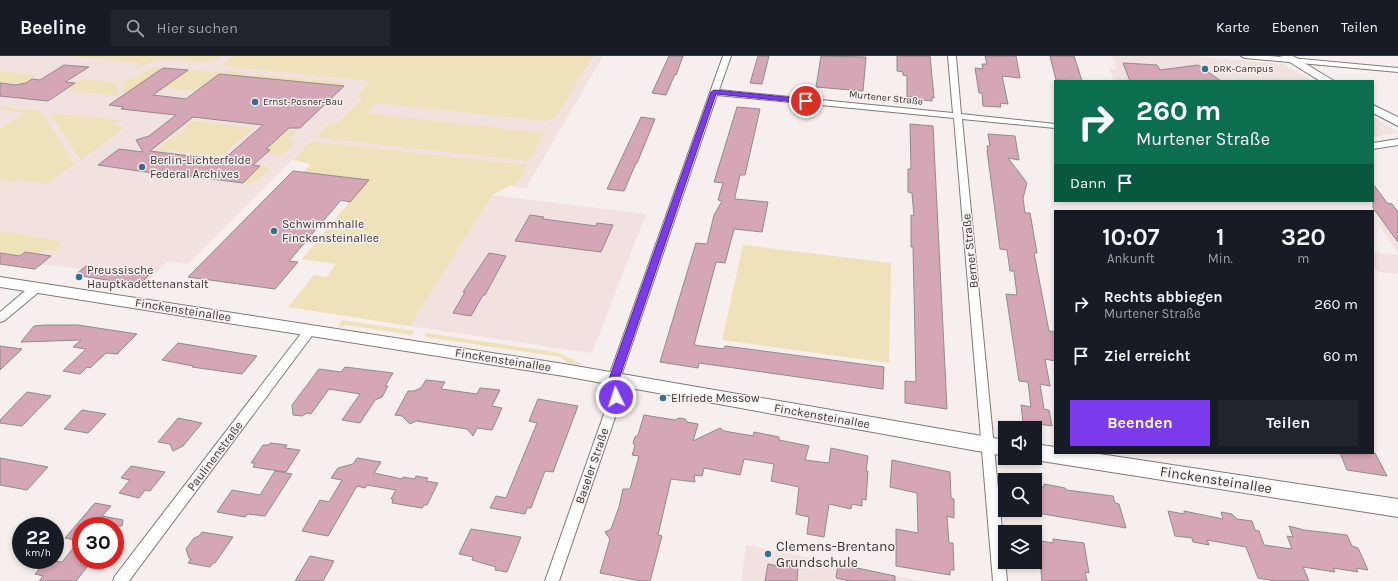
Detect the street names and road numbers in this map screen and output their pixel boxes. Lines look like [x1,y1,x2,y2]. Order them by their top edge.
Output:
street label: Murtener Straße [848,88,924,108]
street label: Berner Straße [959,213,981,289]
street label: Finckensteinallee [134,296,232,324]
street label: Finckensteinallee [454,346,552,374]
street label: Finckensteinallee [773,401,871,431]
street label: Paulinenstraße [184,418,246,494]
street label: Baseler Straße [572,426,612,506]
street label: Finckensteinallee [1159,463,1273,497]

